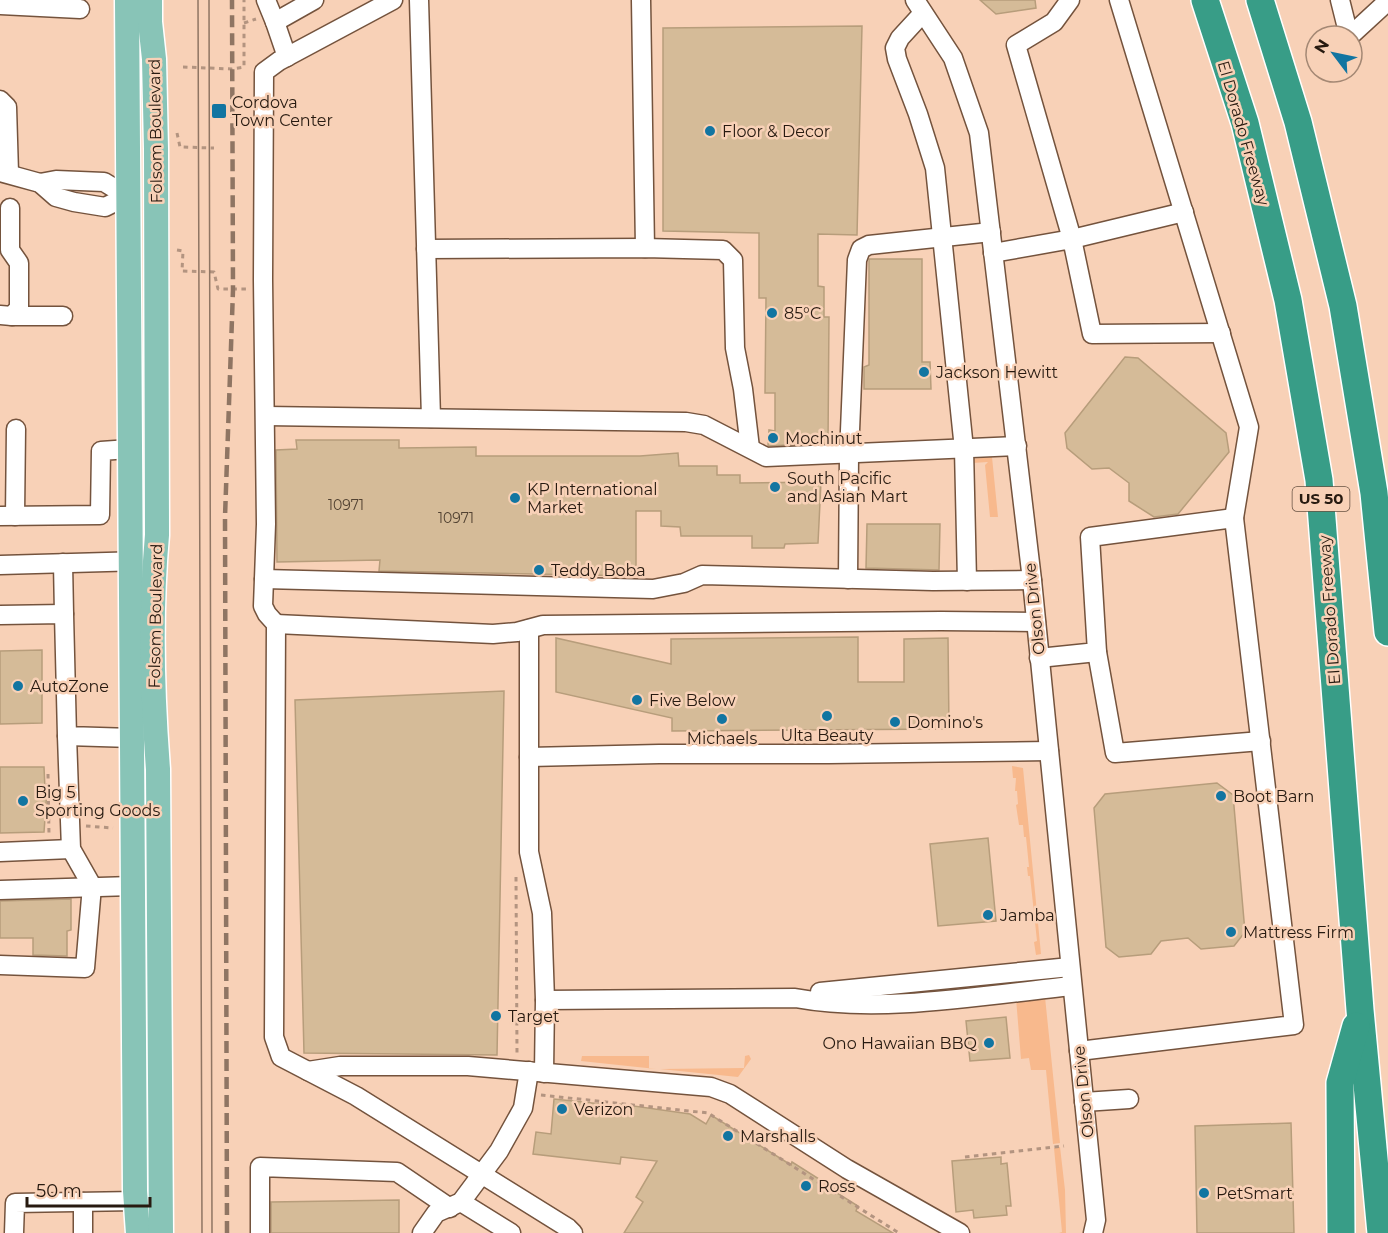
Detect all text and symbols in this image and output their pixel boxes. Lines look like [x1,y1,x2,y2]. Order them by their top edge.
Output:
north arrow [1304,24,1364,84]
text: N [1310,36,1333,57]
street label: Folsom Boulevard [145,58,166,204]
street label: El Dorado Freeway [1214,59,1273,208]
place label: Cordova Town Center [232,93,333,130]
marker: Cordova Town Center [210,102,228,120]
place label: Floor & Decor [722,122,830,141]
marker: Floor & Decor [703,124,717,138]
place label: 85°C [784,304,821,323]
marker: 85°C [765,306,779,320]
place label: Jackson Hewitt [935,363,1059,382]
marker: Jackson Hewitt [917,365,931,379]
place label: Mochinut [785,429,863,448]
marker: Mochinut [766,431,780,445]
place label: South Pacific and Asian Mart [787,469,909,506]
place label: KP International Market [527,480,658,517]
marker: South Pacific and Asian Mart [768,480,782,494]
road number: US 50 [1292,487,1350,511]
marker: KP International Market [508,491,522,505]
house number: 10971 [328,496,364,514]
house number: 10971 [438,509,474,527]
street label: El Dorado Freeway [1315,534,1344,685]
street label: Folsom Boulevard [145,543,166,689]
place label: Teddy Boba [551,561,646,580]
street label: Olson Drive [1020,562,1049,656]
marker: Teddy Boba [532,563,546,577]
place label: AutoZone [30,677,109,696]
marker: AutoZone [11,679,25,693]
place label: Five Below [649,691,736,710]
marker: Five Below [630,693,644,707]
marker: Ulta Beauty [820,709,834,723]
marker: Michaels [715,712,729,726]
place label: Domino's [907,713,983,732]
marker: Domino's [888,715,902,729]
place label: Ulta Beauty [781,726,874,745]
place label: Michaels [687,729,757,748]
place label: Big 5 Sporting Goods [35,783,160,820]
place label: Boot Barn [1233,787,1314,806]
marker: Boot Barn [1214,789,1228,803]
marker: Big 5 Sporting Goods [16,794,30,808]
place label: Jamba [999,906,1055,925]
marker: Jamba [981,908,995,922]
place label: Mattress Firm [1243,923,1354,942]
marker: Mattress Firm [1224,925,1238,939]
place label: Target [508,1007,560,1026]
marker: Target [489,1009,503,1023]
place label: Ono Hawaiian BBQ [822,1034,978,1053]
marker: Ono Hawaiian BBQ [982,1036,996,1050]
street label: Olson Drive [1069,1045,1098,1139]
place label: Verizon [574,1100,633,1119]
marker: Verizon [555,1102,569,1116]
place label: Marshalls [740,1127,816,1146]
marker: Marshalls [721,1129,735,1143]
scale bar [27,1170,150,1208]
place label: Ross [818,1177,855,1196]
marker: Ross [799,1179,813,1193]
text: 50 m [36,1180,82,1202]
place label: PetSmart [1216,1184,1293,1203]
marker: PetSmart [1197,1186,1211,1200]

